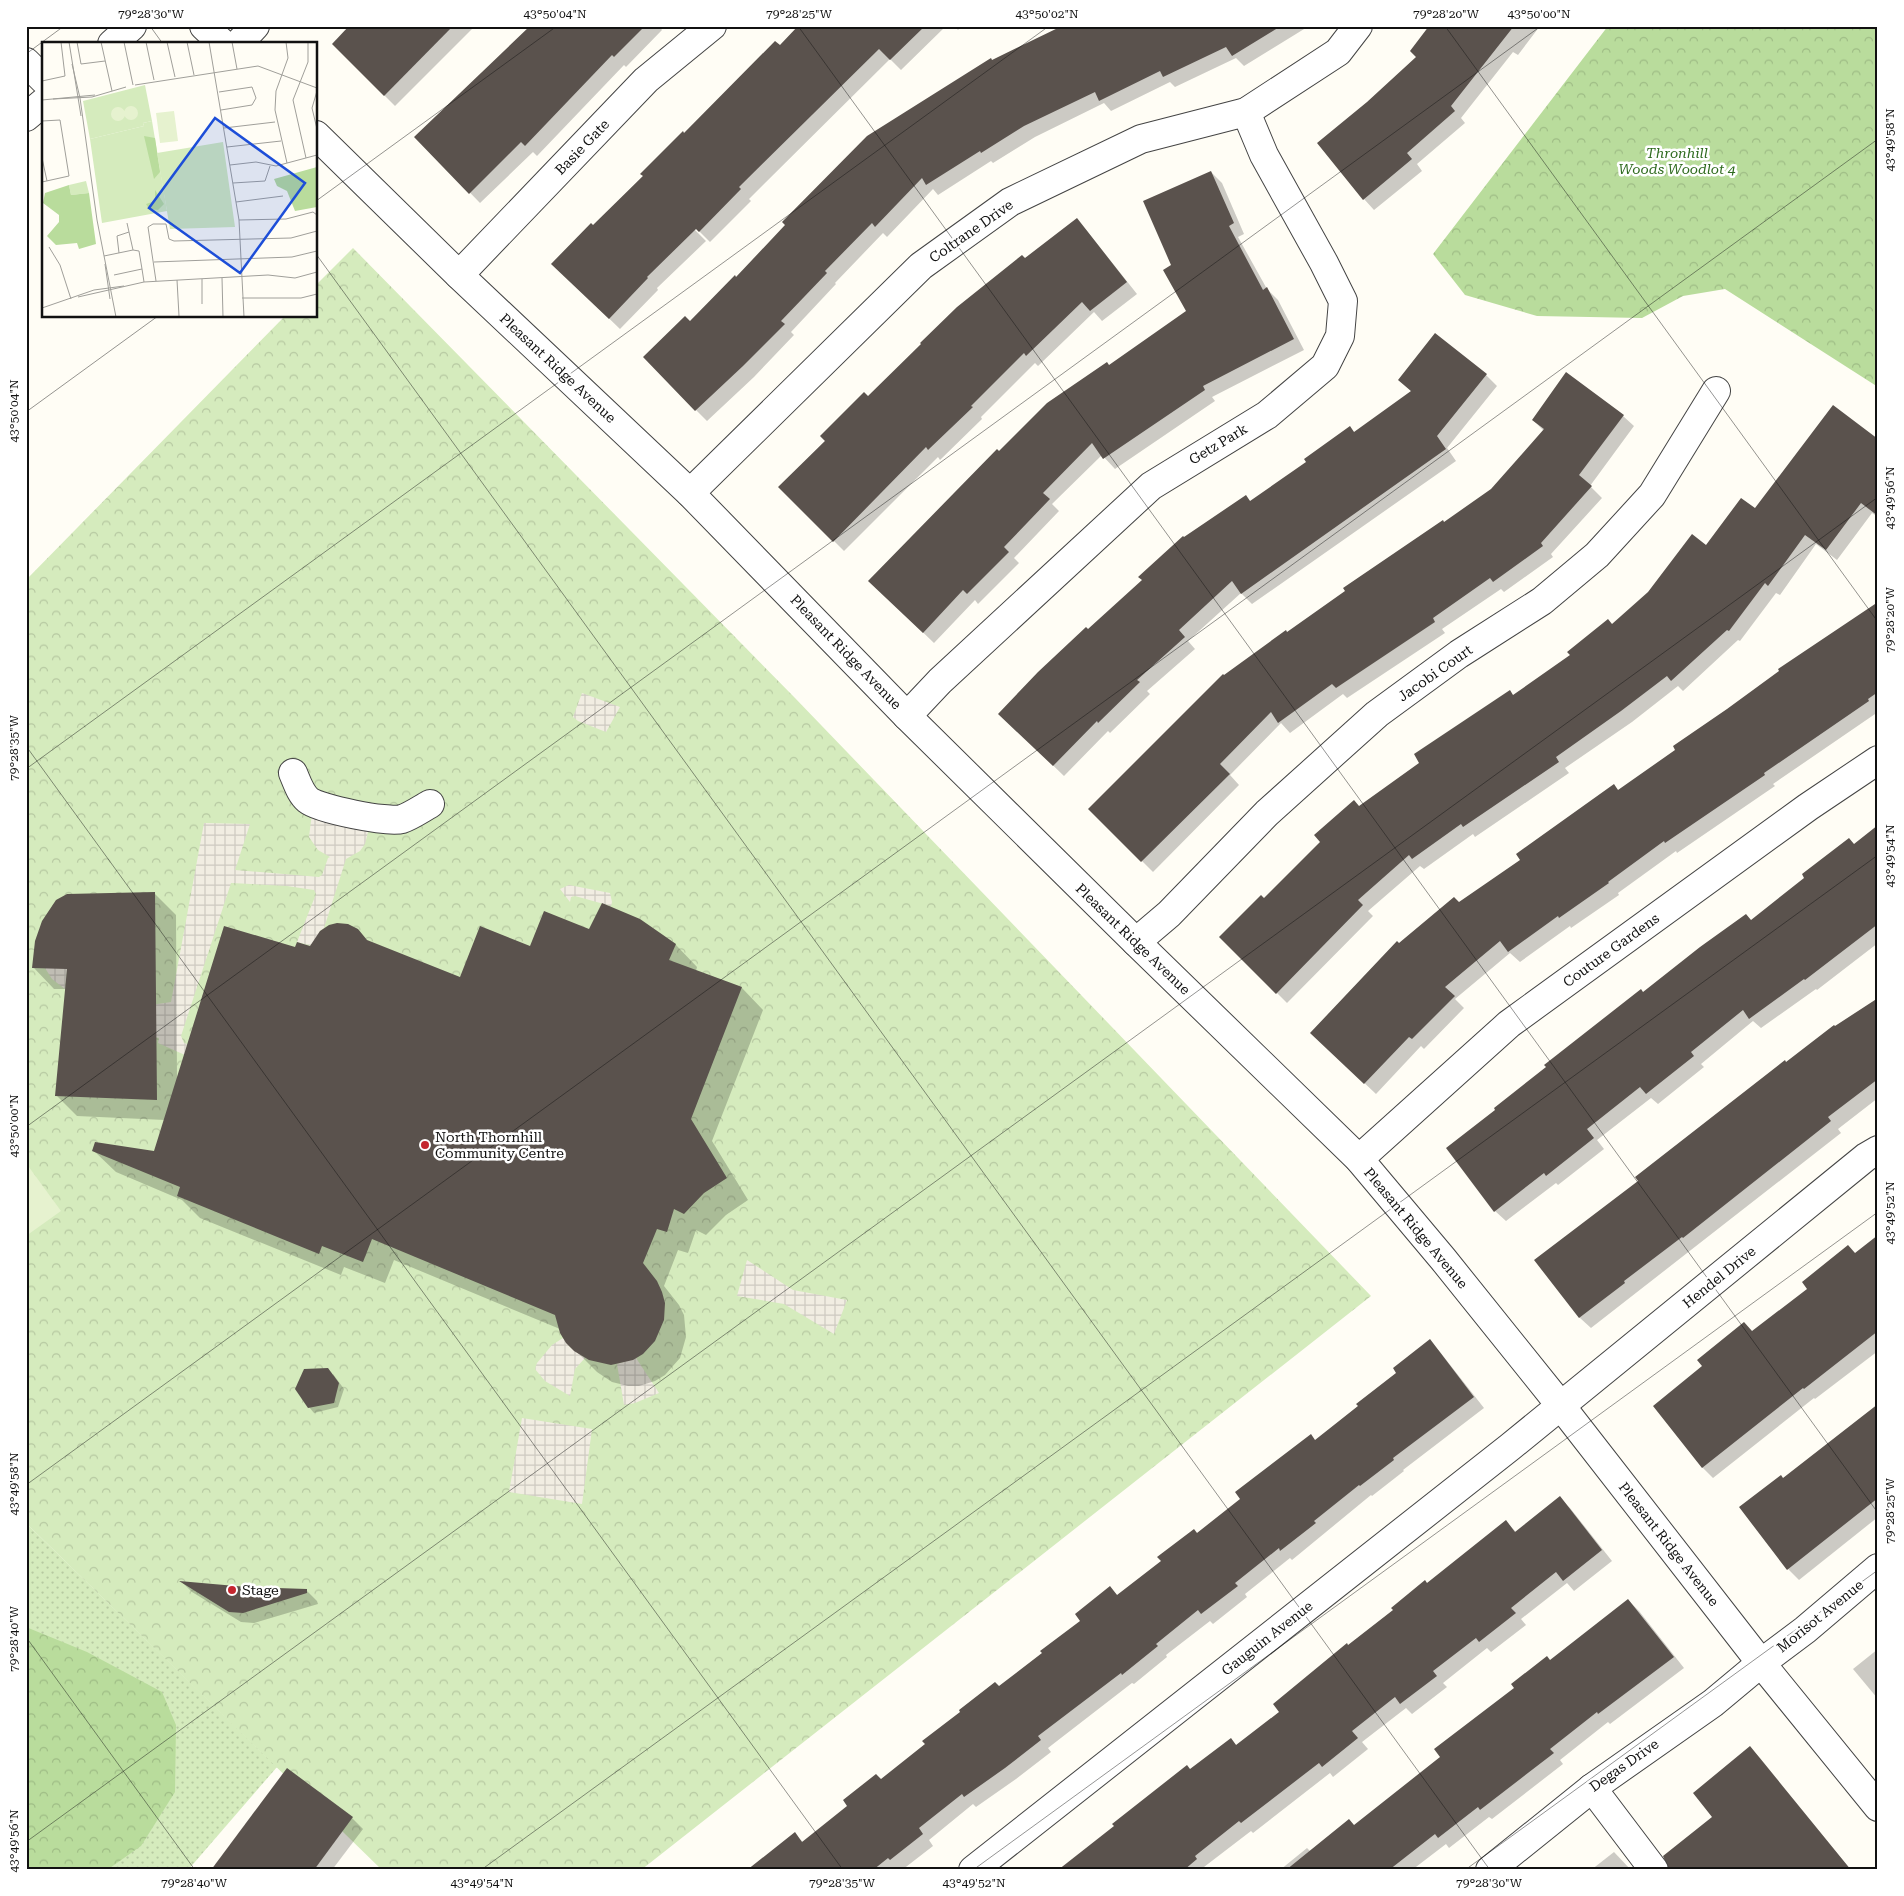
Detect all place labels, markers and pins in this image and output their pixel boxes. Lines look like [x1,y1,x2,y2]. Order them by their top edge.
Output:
place label: North Thornhill Community Centre [435,1129,564,1161]
marker: North Thornhill Community Centre [419,1139,431,1151]
place label: Stage [242,1582,279,1598]
marker: Stage [226,1584,238,1596]

